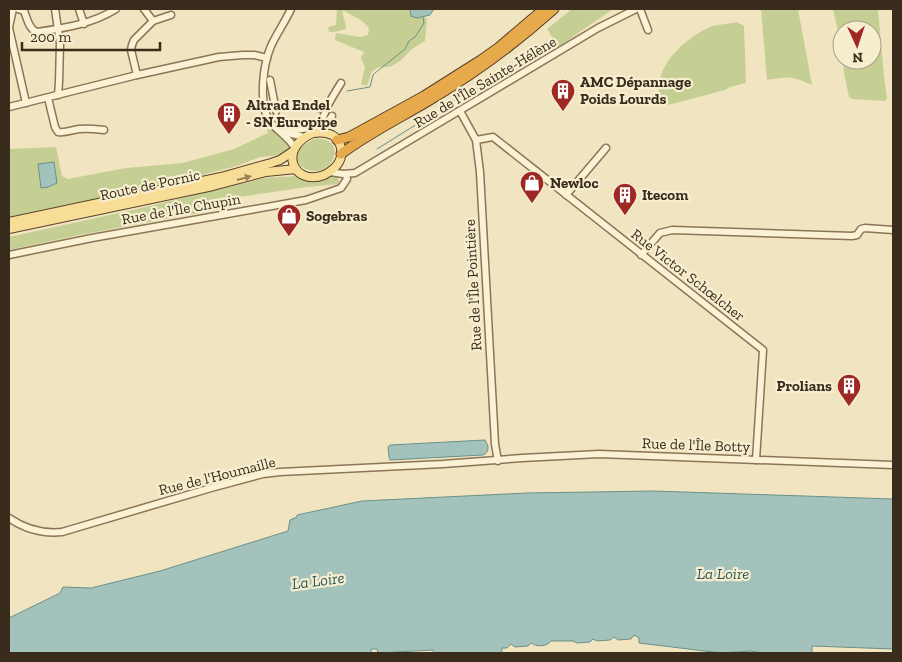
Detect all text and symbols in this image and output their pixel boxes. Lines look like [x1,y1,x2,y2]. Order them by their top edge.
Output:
scale bar [22,20,160,52]
north arrow [832,20,882,70]
text: 200 m [30,28,71,46]
street label: Rue de l'Île Sainte-Hélène [410,32,560,132]
text: N [852,49,863,66]
place label: AMC Dépannage Poids Lourds [580,73,691,108]
building icon: AMC Dépannage Poids Lourds [550,78,576,112]
place label: Altrad Endel - SN Europipe [246,96,337,131]
building icon: Altrad Endel - SN Europipe [216,101,242,135]
street label: Route de Pornic [98,166,202,204]
shop icon: Newloc [519,170,545,204]
one-way arrow [237,174,252,182]
place label: Newloc [550,174,599,192]
building icon: Itecom [612,182,638,216]
place label: Itecom [642,186,688,204]
street label: Rue de l'Île Chupin [120,190,242,228]
shop icon: Sogebras [276,203,302,237]
place label: Sogebras [306,207,367,225]
street label: Rue de l'Île Pointière [461,219,485,351]
street label: Rue Victor Schœlcher [628,225,748,325]
building icon: Prolians [836,373,862,407]
place label: Prolians [776,377,832,395]
street label: Rue de l'Île Botty [642,434,751,456]
street label: Rue de l'Houmaille [157,453,277,499]
water label: La Loire [697,564,749,583]
water label: La Loire [291,568,345,593]

